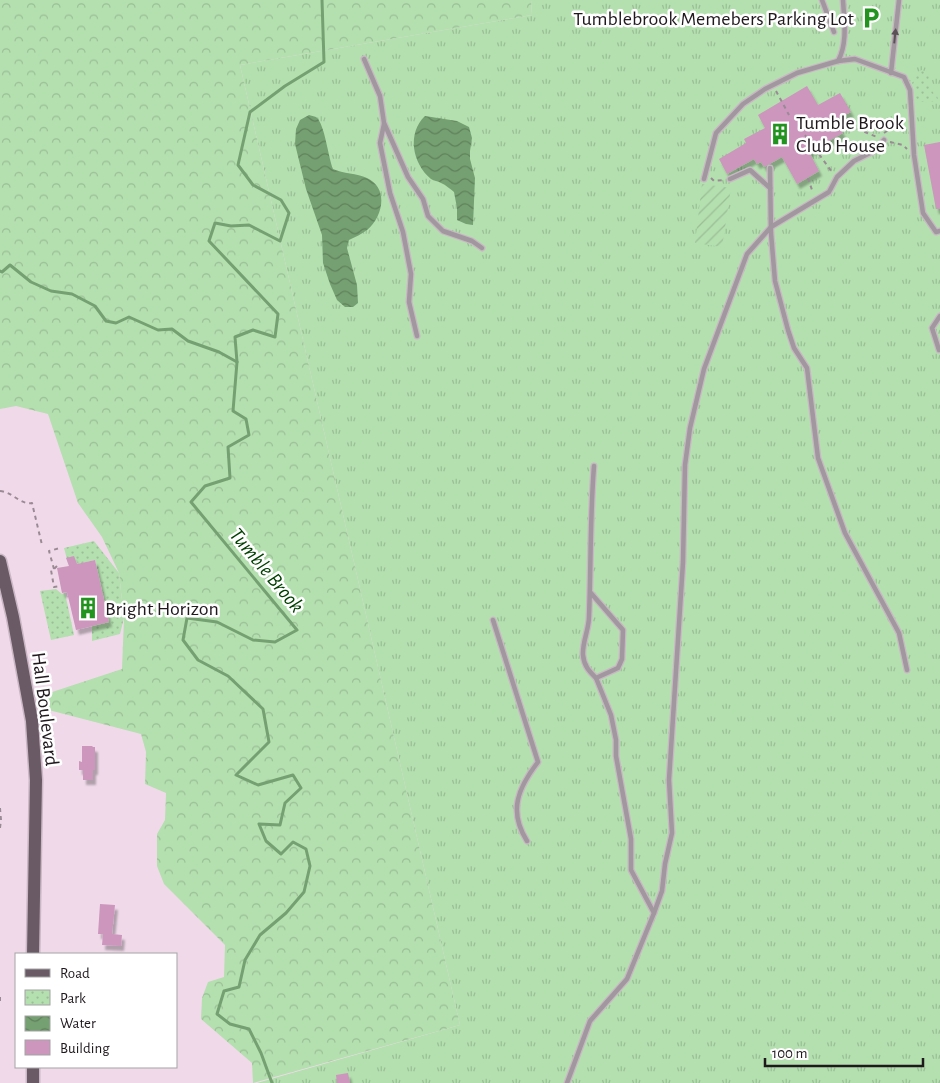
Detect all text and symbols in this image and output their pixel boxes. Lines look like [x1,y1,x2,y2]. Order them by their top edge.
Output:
parking icon: Tumblebrook Memebers Parking Lot [858,5,884,31]
place label: Tumblebrook Memebers Parking Lot [573,9,855,29]
one-way arrow [891,28,899,44]
place label: Tumble Brook Club House [796,113,904,156]
building icon: Tumble Brook Club House [767,121,793,147]
water label: Tumble Brook [225,524,308,617]
building icon: Bright Horizon [75,595,101,621]
place label: Bright Horizon [105,599,219,619]
street label: Hall Boulevard [28,651,62,767]
legend [15,953,178,1068]
text: Road [60,966,90,981]
text: Park [60,991,86,1006]
text: Water [60,1016,96,1031]
scale bar [765,1036,922,1068]
text: Building [60,1041,110,1056]
text: 100 m [772,1046,807,1061]

